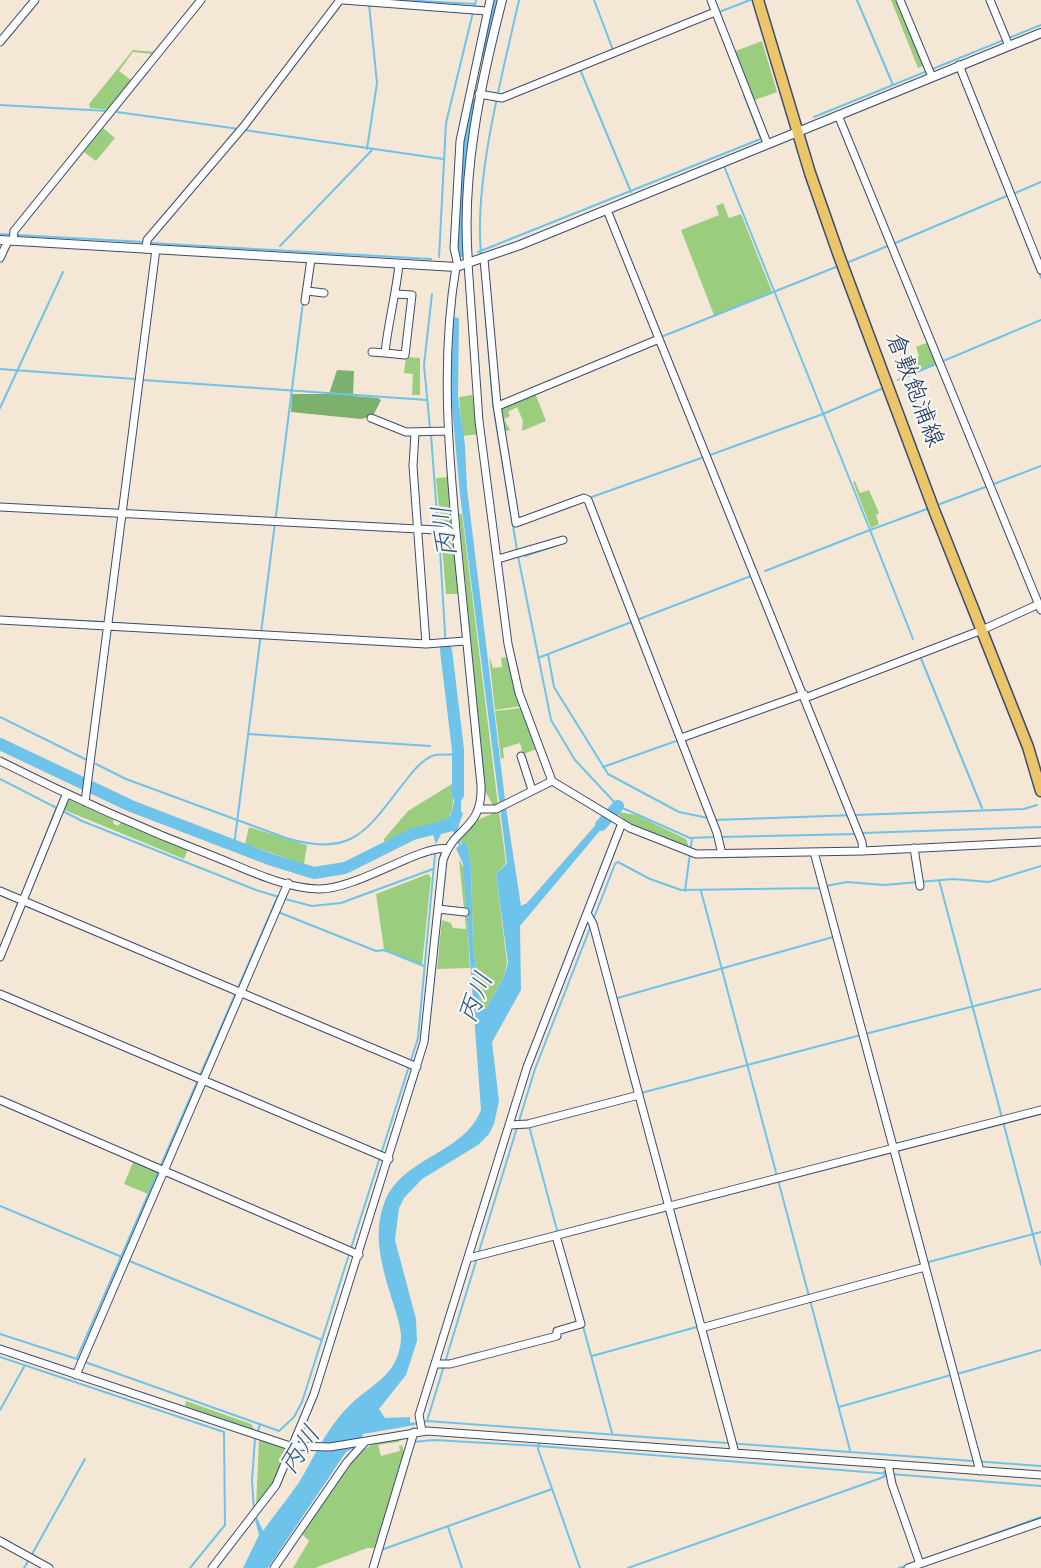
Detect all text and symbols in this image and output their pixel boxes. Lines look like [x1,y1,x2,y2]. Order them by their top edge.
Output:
street label: 倉敷飽浦線 [877,330,947,452]
water label: 丙川 [429,503,467,559]
water label: 丙川 [455,969,503,1029]
water label: 丙川 [276,1422,330,1482]

